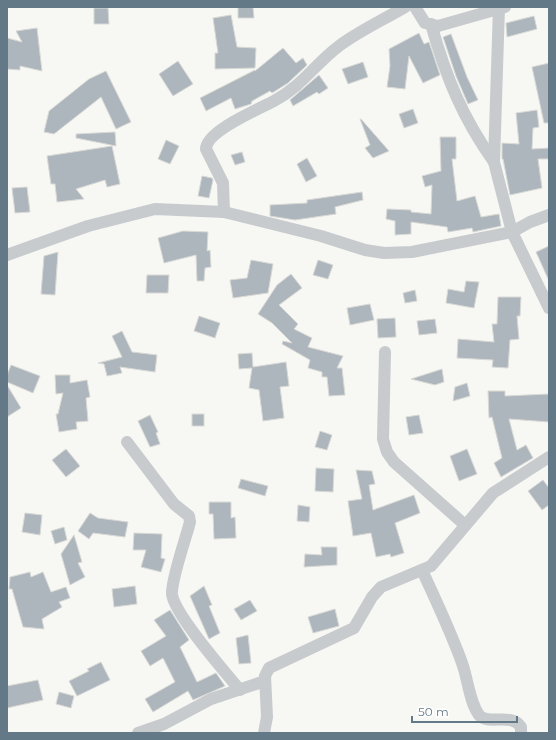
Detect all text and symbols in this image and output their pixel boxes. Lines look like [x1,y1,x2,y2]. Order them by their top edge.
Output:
scale bar [412,698,517,724]
text: 50 m [418,704,449,719]

